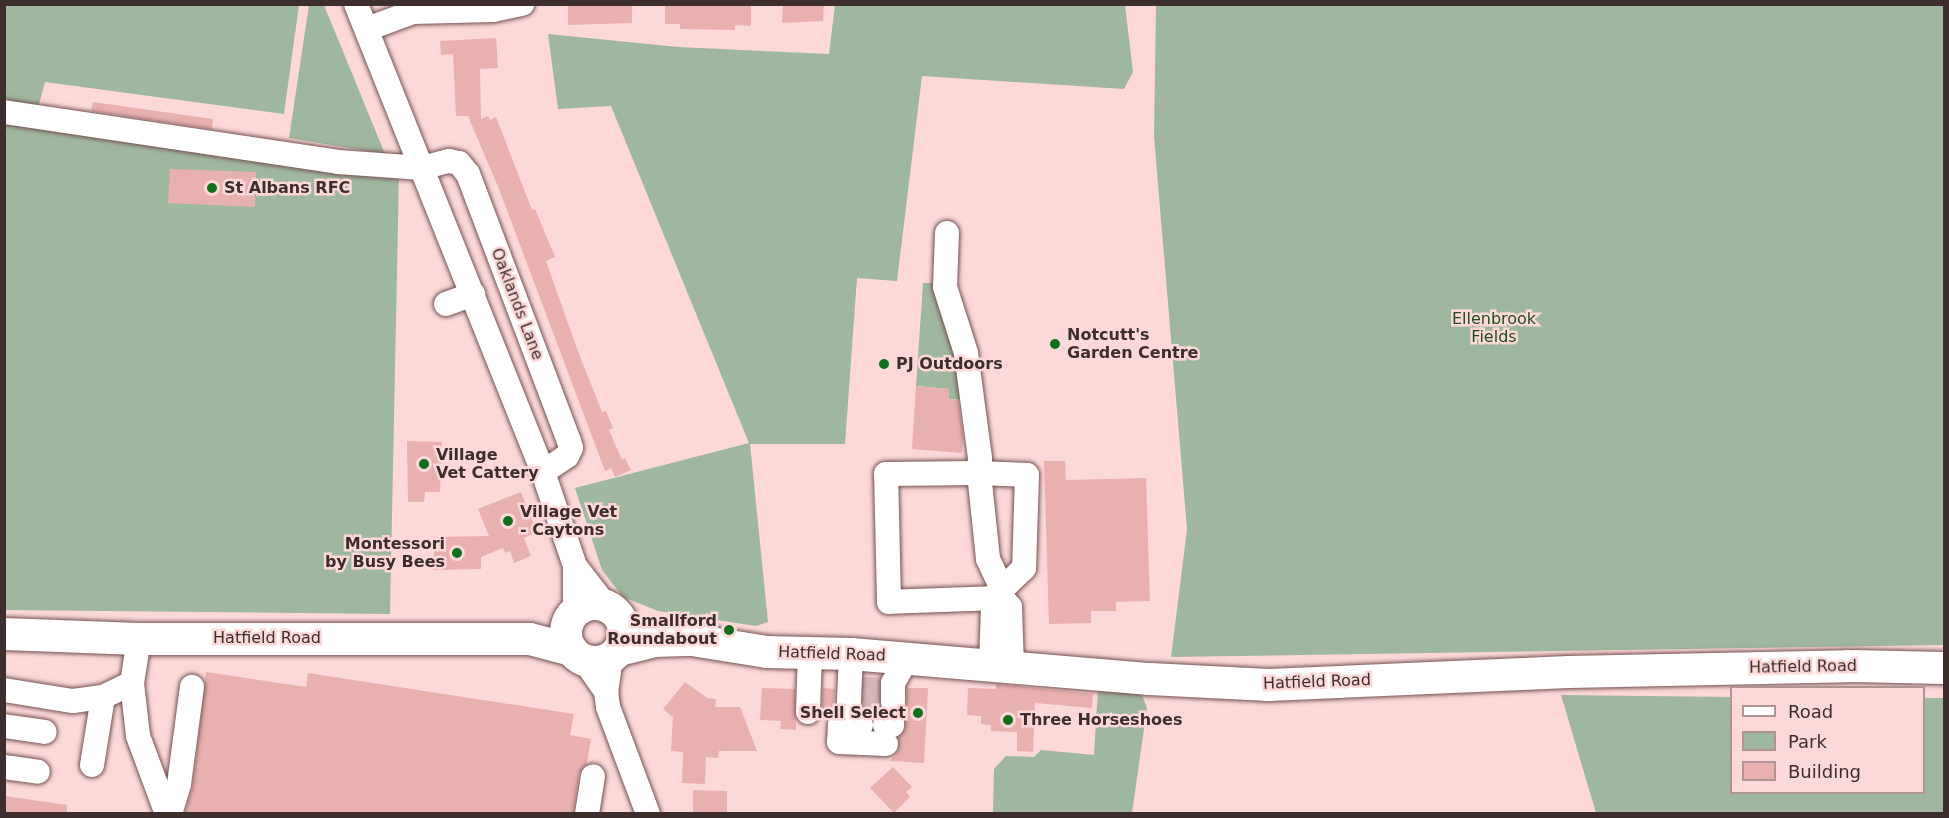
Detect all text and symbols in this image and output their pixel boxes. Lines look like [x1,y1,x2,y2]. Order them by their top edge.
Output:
place label: St Albans RFC [224,178,350,198]
marker: St Albans RFC [205,181,219,195]
street label: Oaklands Lane [487,245,547,363]
park label: Ellenbrook Fields [1452,309,1536,347]
place label: Notcutt's Garden Centre [1067,325,1198,363]
marker: Notcutt's Garden Centre [1048,337,1062,351]
place label: PJ Outdoors [896,354,1003,374]
marker: PJ Outdoors [877,357,891,371]
place label: Village Vet Cattery [436,445,539,483]
marker: Village Vet Cattery [417,457,431,471]
place label: Village Vet - Caytons [520,502,617,540]
marker: Village Vet - Caytons [501,514,515,528]
place label: Montessori by Busy Bees [325,534,445,572]
marker: Montessori by Busy Bees [450,546,464,560]
place label: Smallford Roundabout [607,611,717,649]
marker: Smallford Roundabout [722,623,736,637]
street label: Hatfield Road [213,628,321,648]
street label: Hatfield Road [778,643,886,665]
street label: Hatfield Road [1749,656,1857,678]
street label: Hatfield Road [1263,671,1371,693]
legend [1730,686,1925,794]
text: Road [1788,701,1833,722]
place label: Shell Select [800,703,906,723]
marker: Shell Select [911,706,925,720]
place label: Three Horseshoes [1020,710,1182,730]
marker: Three Horseshoes [1001,713,1015,727]
text: Park [1788,731,1827,752]
text: Building [1788,761,1861,782]

